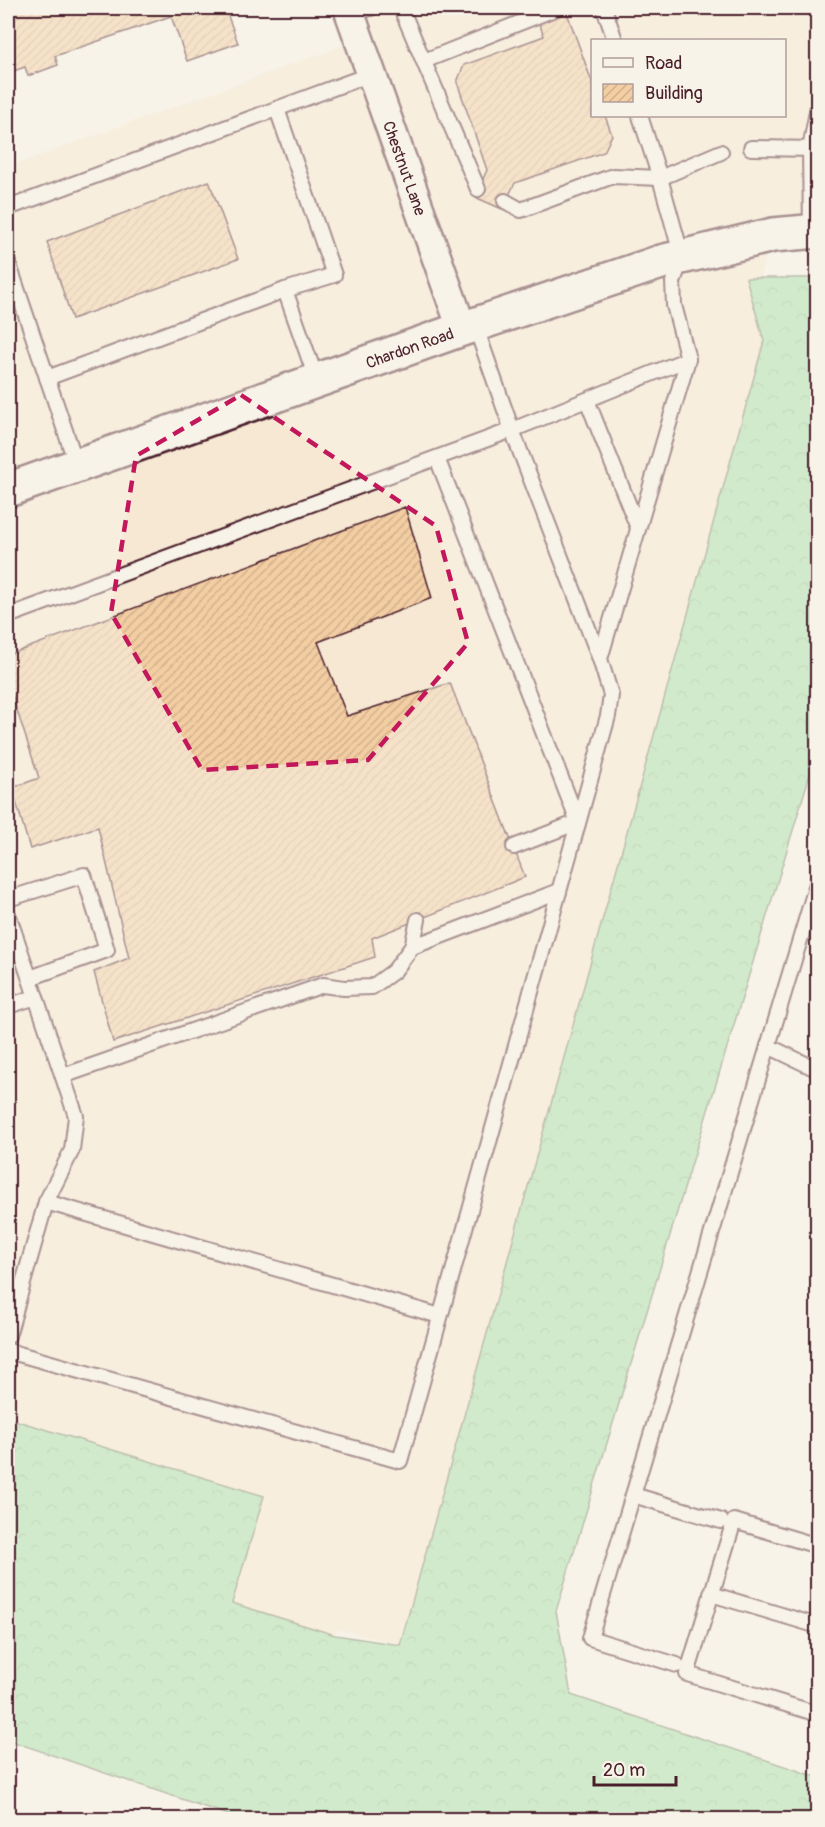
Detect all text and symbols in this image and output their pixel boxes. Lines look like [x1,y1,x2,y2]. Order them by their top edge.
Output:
legend [591,39,786,117]
text: Road [645,52,682,75]
text: Building [645,82,703,105]
street label: Chestnut Lane [378,119,430,219]
street label: Chardon Road [363,324,456,373]
scale bar [594,1749,676,1787]
text: 20 m [603,1759,645,1782]

